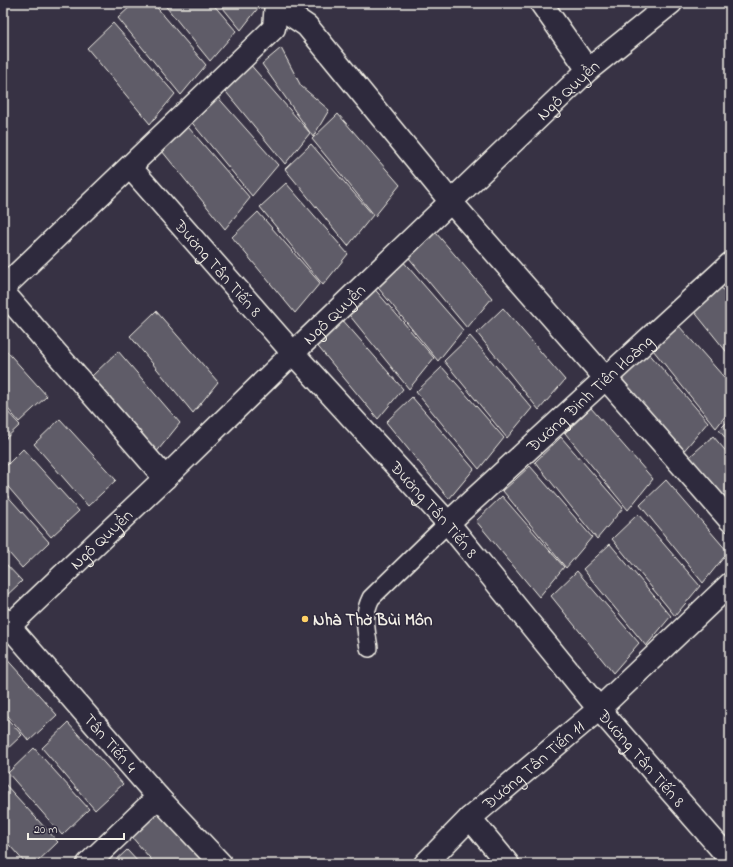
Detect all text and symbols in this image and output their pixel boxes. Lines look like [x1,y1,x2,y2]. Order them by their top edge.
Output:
street label: Ngô Quyền [532,54,606,127]
street label: Đường Tân Tiến 8 [167,214,267,323]
street label: Ngô Quyền [298,279,372,351]
street label: Đường Đinh Tiên Hoàng [521,330,661,460]
street label: Đường Tân Tiến 8 [383,455,483,564]
street label: Ngô Quyền [65,504,139,576]
place label: Nhà Thờ Bùi Môn [313,608,433,633]
marker: Nhà Thờ Bùi Môn [300,614,310,624]
street label: Đường Tân Tiến 8 [590,704,690,813]
street label: Tân Tiến 4 [77,708,143,779]
street label: Đường Tân Tiến 11 [477,715,591,817]
scale bar [28,815,124,841]
text: 20 m [34,821,57,839]

